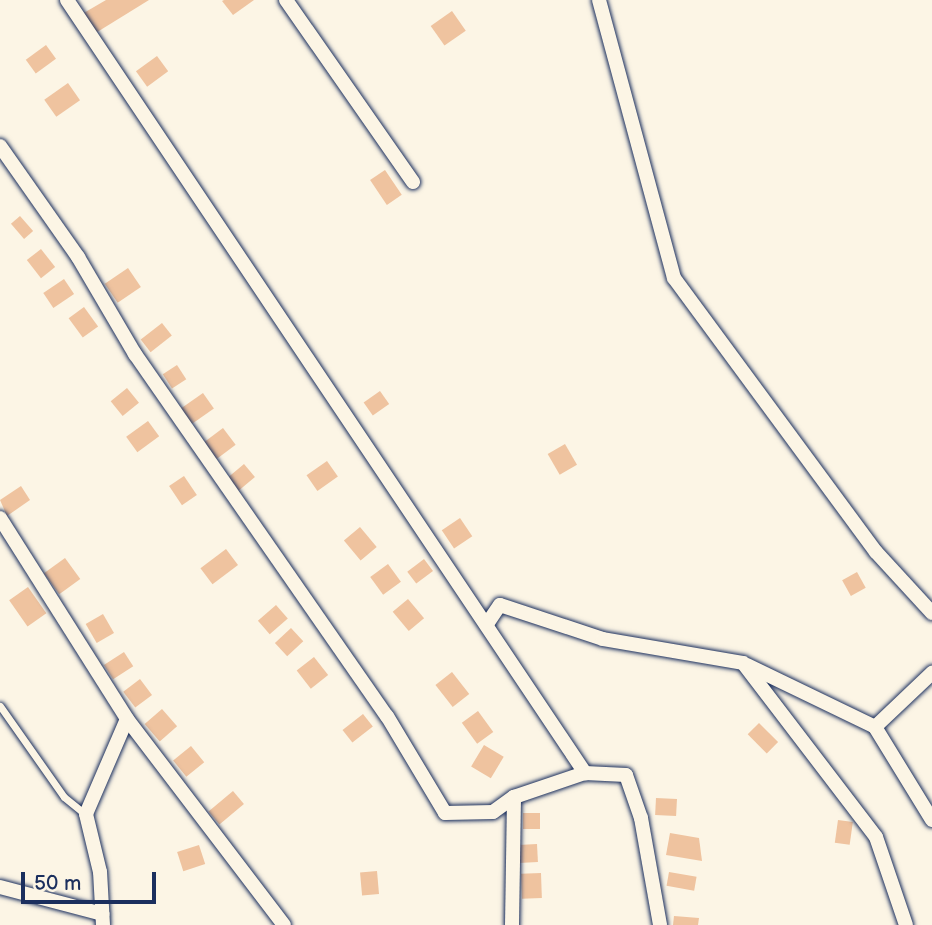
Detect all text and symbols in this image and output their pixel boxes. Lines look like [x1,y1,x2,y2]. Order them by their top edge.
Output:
scale bar [24,858,159,902]
text: 50 m [34,871,81,896]

